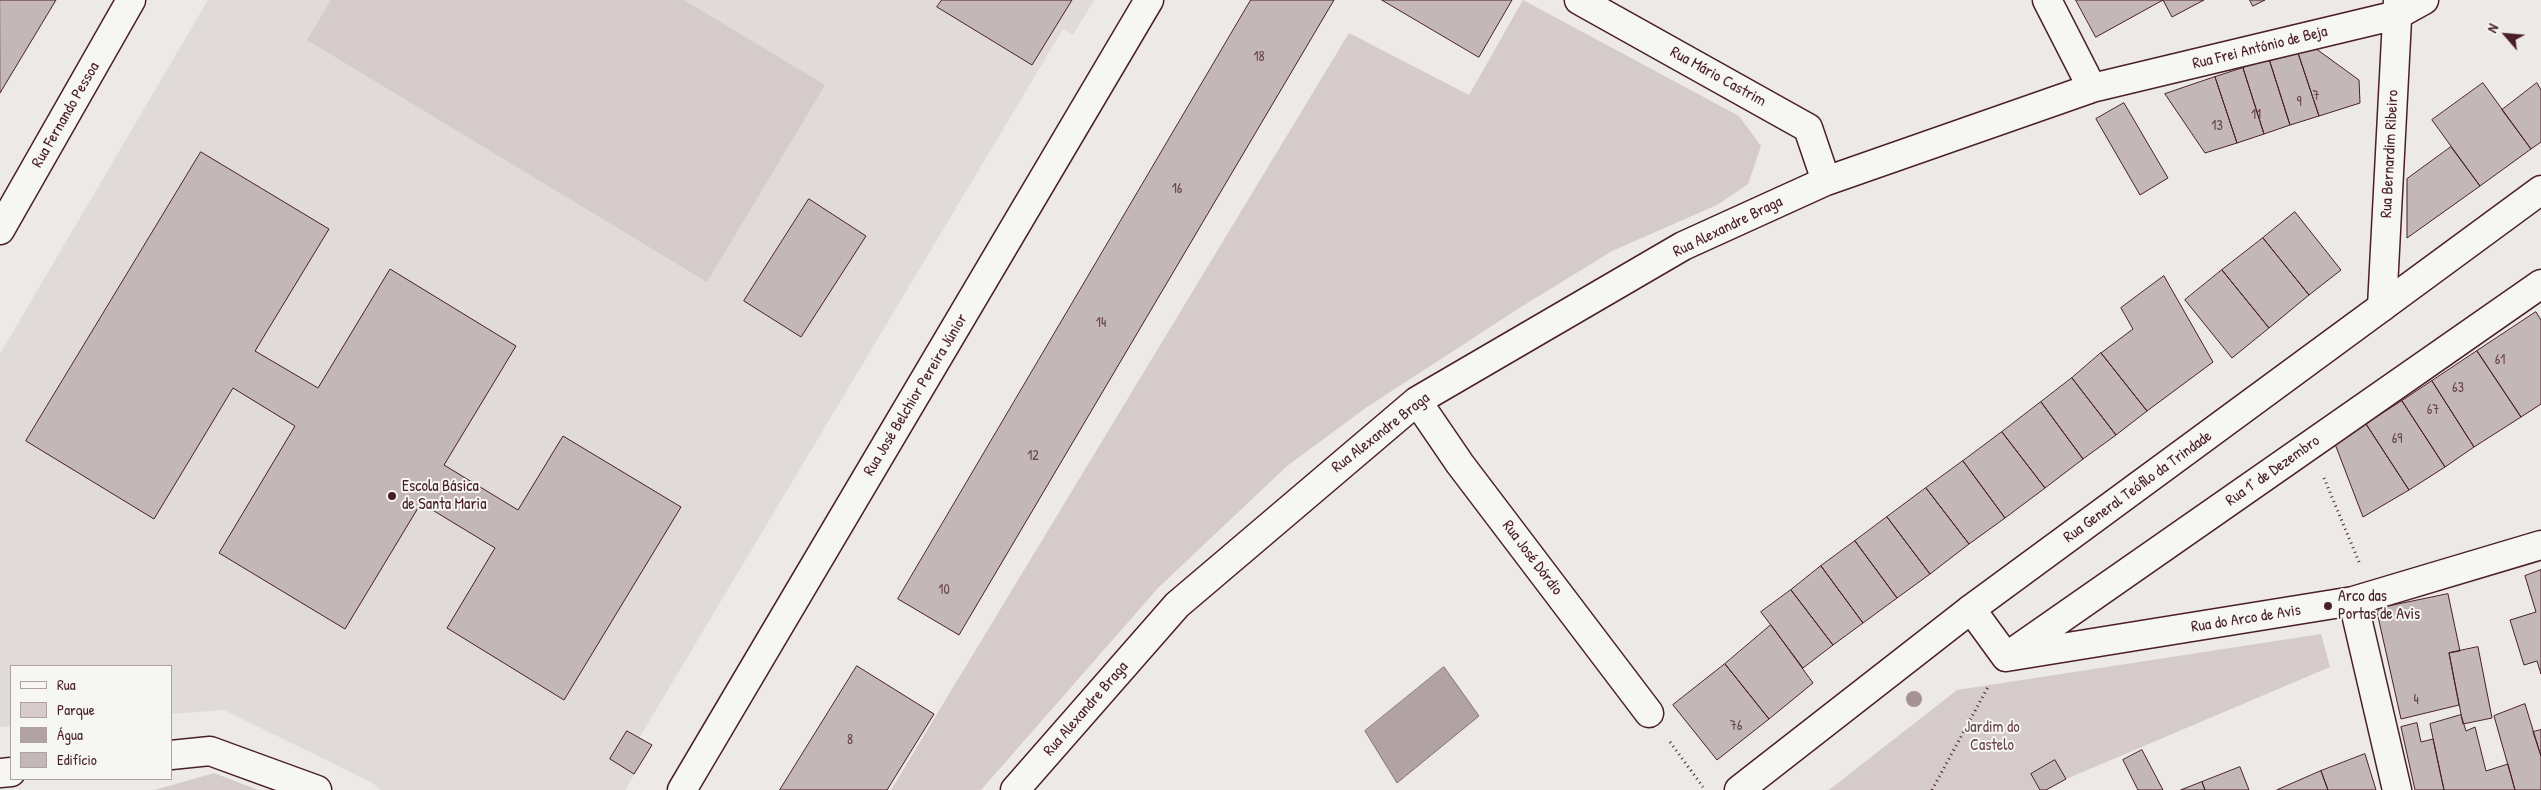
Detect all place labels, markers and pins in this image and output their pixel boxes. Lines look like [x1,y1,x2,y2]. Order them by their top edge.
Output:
place label: Escola Básica de Santa Maria [402,477,486,515]
marker: Escola Básica de Santa Maria [386,490,398,502]
place label: Arco das Portas de Avis [2338,587,2420,625]
marker: Arco das Portas de Avis [2322,600,2334,612]

